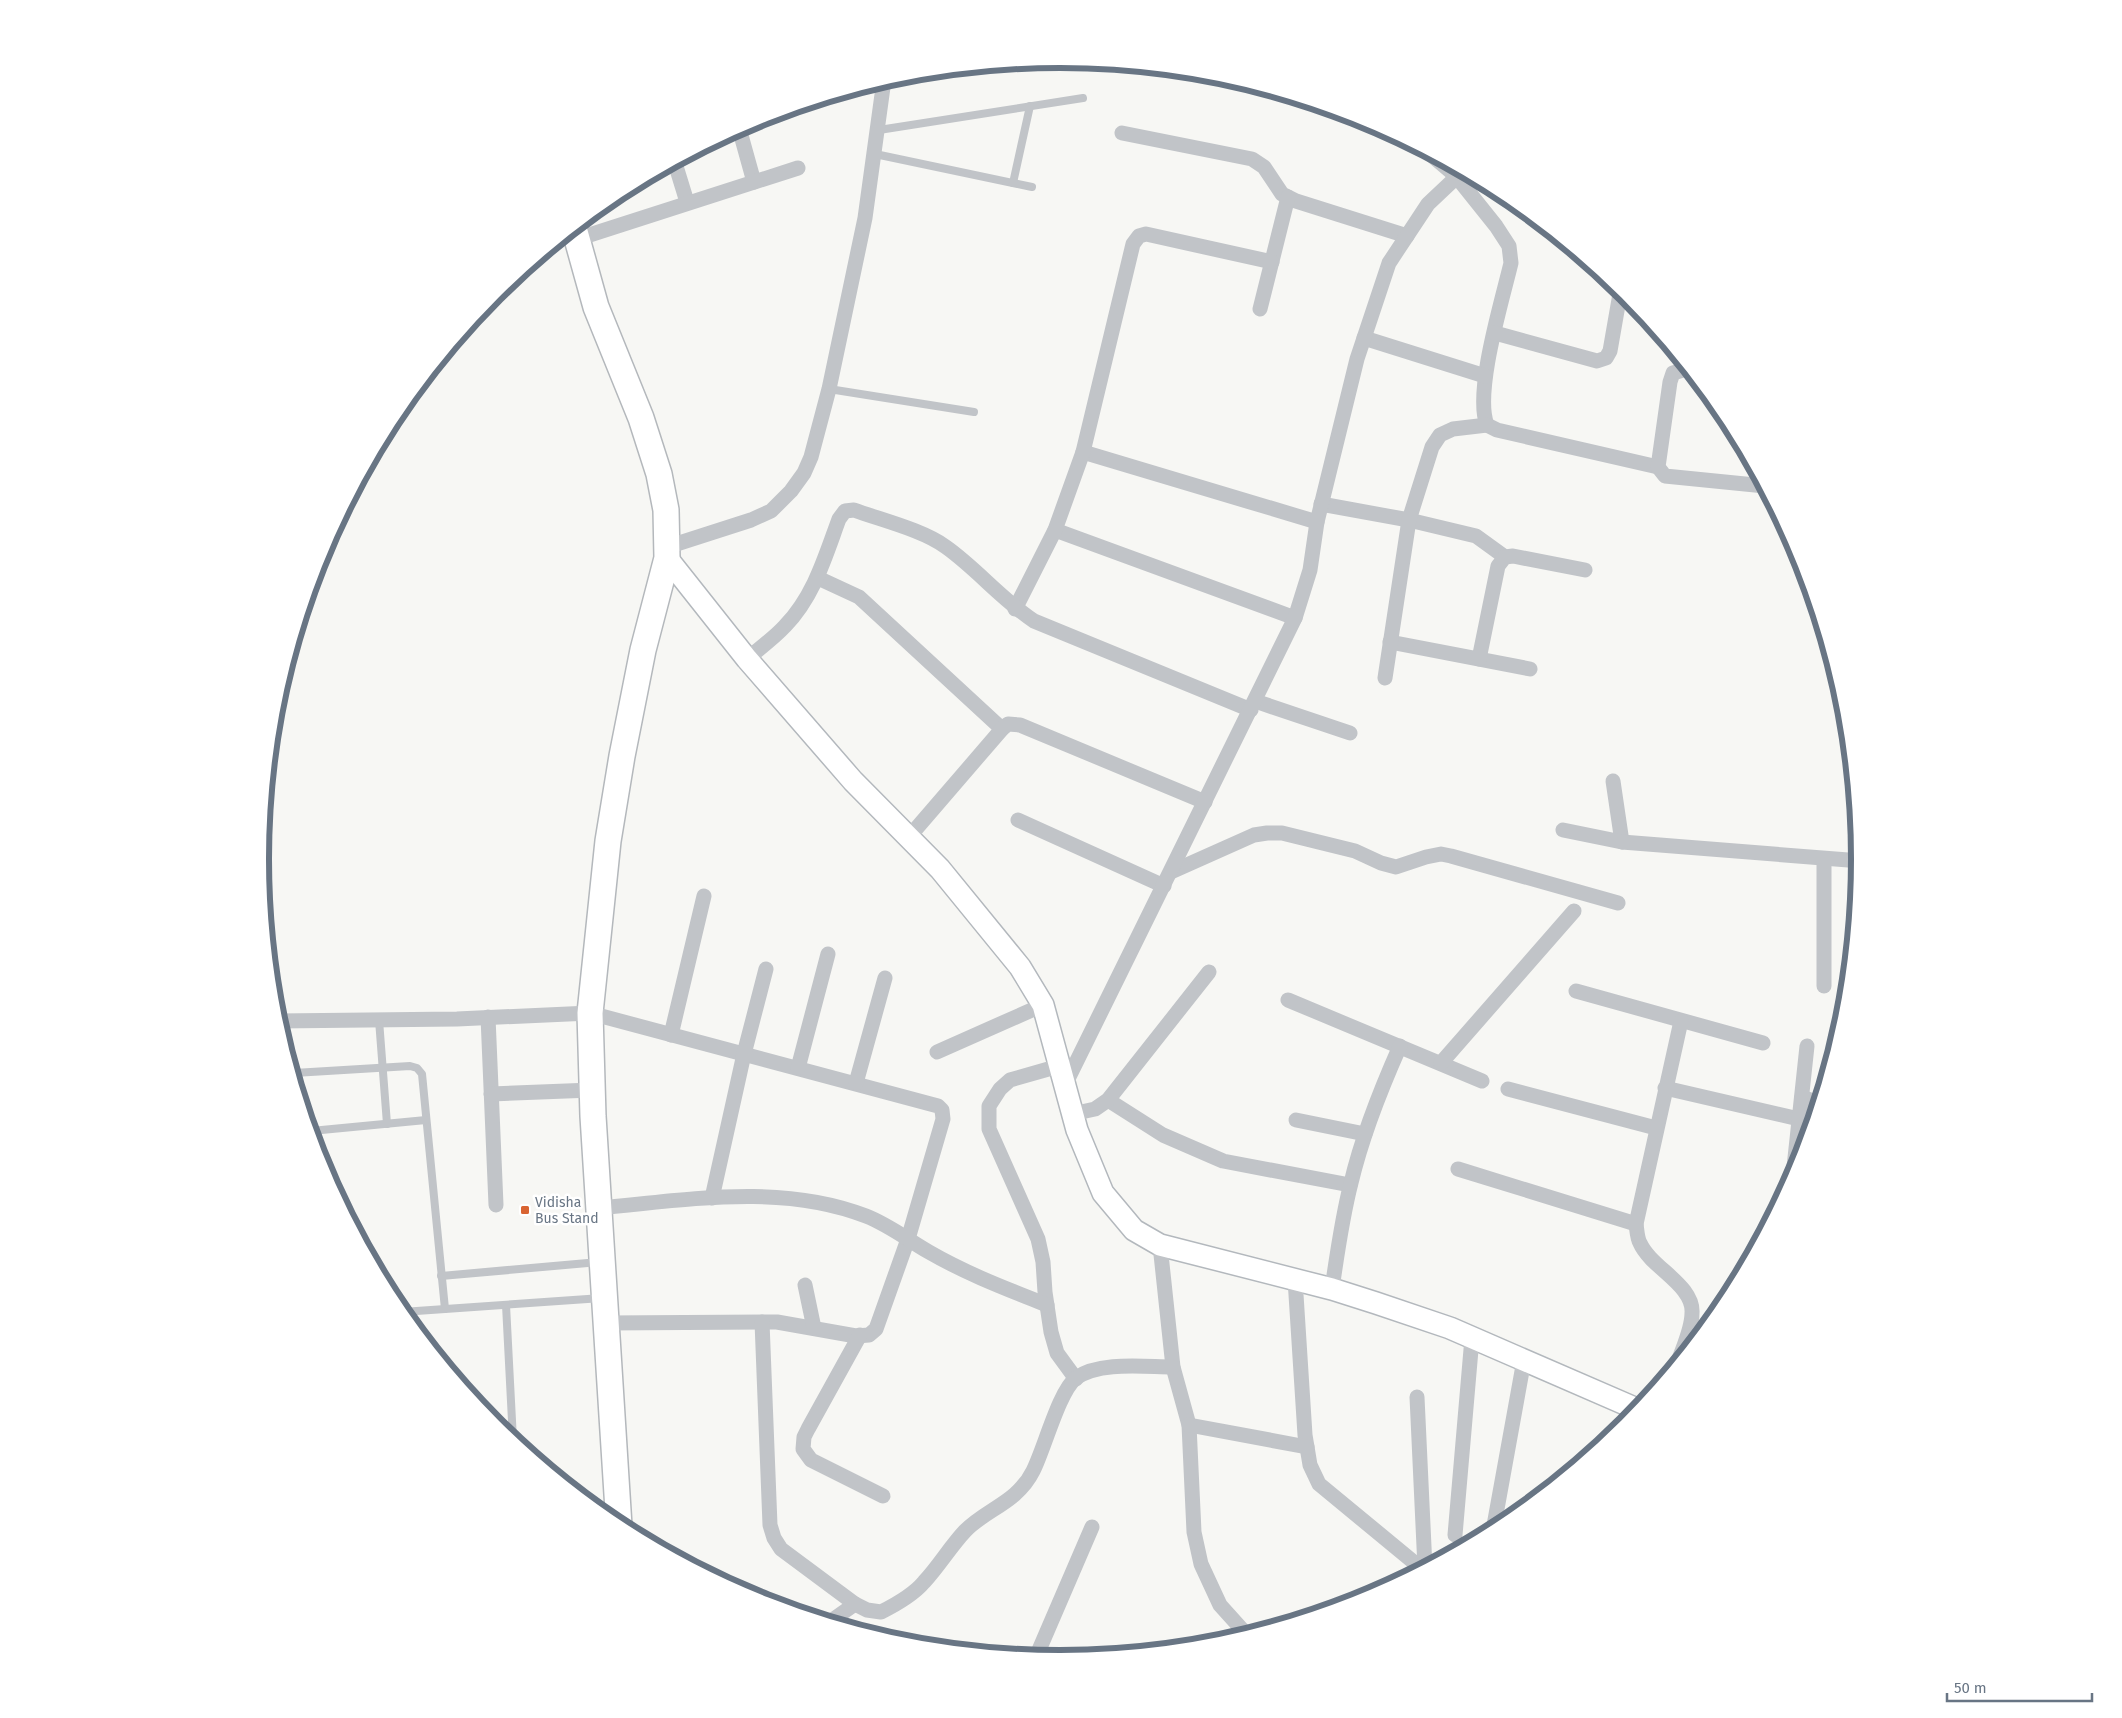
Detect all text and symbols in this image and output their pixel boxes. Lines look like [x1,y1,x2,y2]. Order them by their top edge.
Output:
place label: Vidisha Bus Stand [535,1194,599,1227]
marker: Vidisha Bus Stand [519,1204,531,1216]
scale bar [1947,1670,2092,1702]
text: 50 m [1954,1679,1987,1697]

